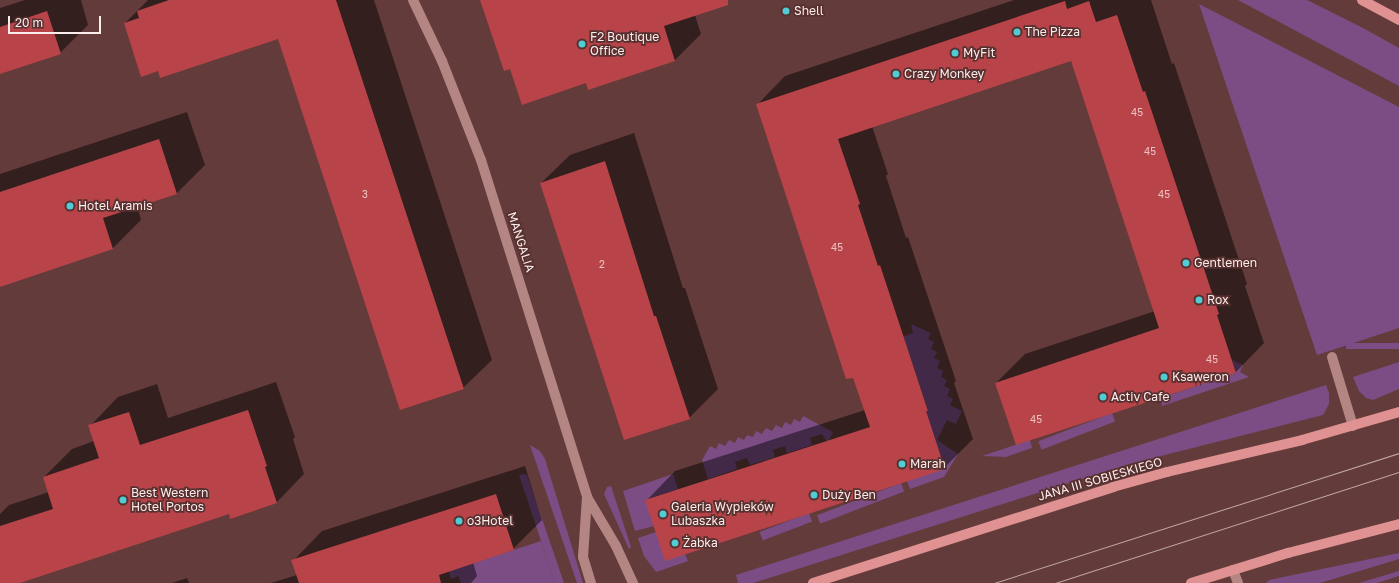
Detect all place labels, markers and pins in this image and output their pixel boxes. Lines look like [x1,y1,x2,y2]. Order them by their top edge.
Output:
place label: Shell [794,4,824,18]
marker: Shell [781,6,791,16]
place label: The Pizza [1025,25,1080,39]
marker: The Pizza [1012,27,1022,37]
place label: F2 Boutique Office [590,30,659,58]
marker: F2 Boutique Office [577,39,587,49]
place label: MyFit [963,46,995,60]
marker: MyFit [950,48,960,58]
place label: Crazy Monkey [904,67,984,81]
marker: Crazy Monkey [891,69,901,79]
place label: Hotel Aramis [78,199,152,213]
marker: Hotel Aramis [65,201,75,211]
place label: Gentlemen [1194,256,1257,270]
marker: Gentlemen [1181,258,1191,268]
place label: Rox [1207,293,1229,307]
marker: Rox [1194,295,1204,305]
place label: Ksaweron [1172,370,1229,384]
marker: Ksaweron [1159,372,1169,382]
place label: Activ Cafe [1111,390,1169,404]
marker: Activ Cafe [1098,392,1108,402]
place label: Marah [910,457,946,471]
marker: Marah [897,459,907,469]
place label: Best Western Hotel Portos [131,486,208,514]
place label: Duży Ben [822,488,876,502]
marker: Duży Ben [809,490,819,500]
marker: Best Western Hotel Portos [118,495,128,505]
place label: Galeria Wypieków Lubaszka [671,500,774,528]
marker: Galeria Wypieków Lubaszka [658,509,668,519]
place label: o3Hotel [467,514,513,528]
marker: o3Hotel [454,516,464,526]
place label: Żabka [683,536,718,550]
marker: Żabka [670,538,680,548]

